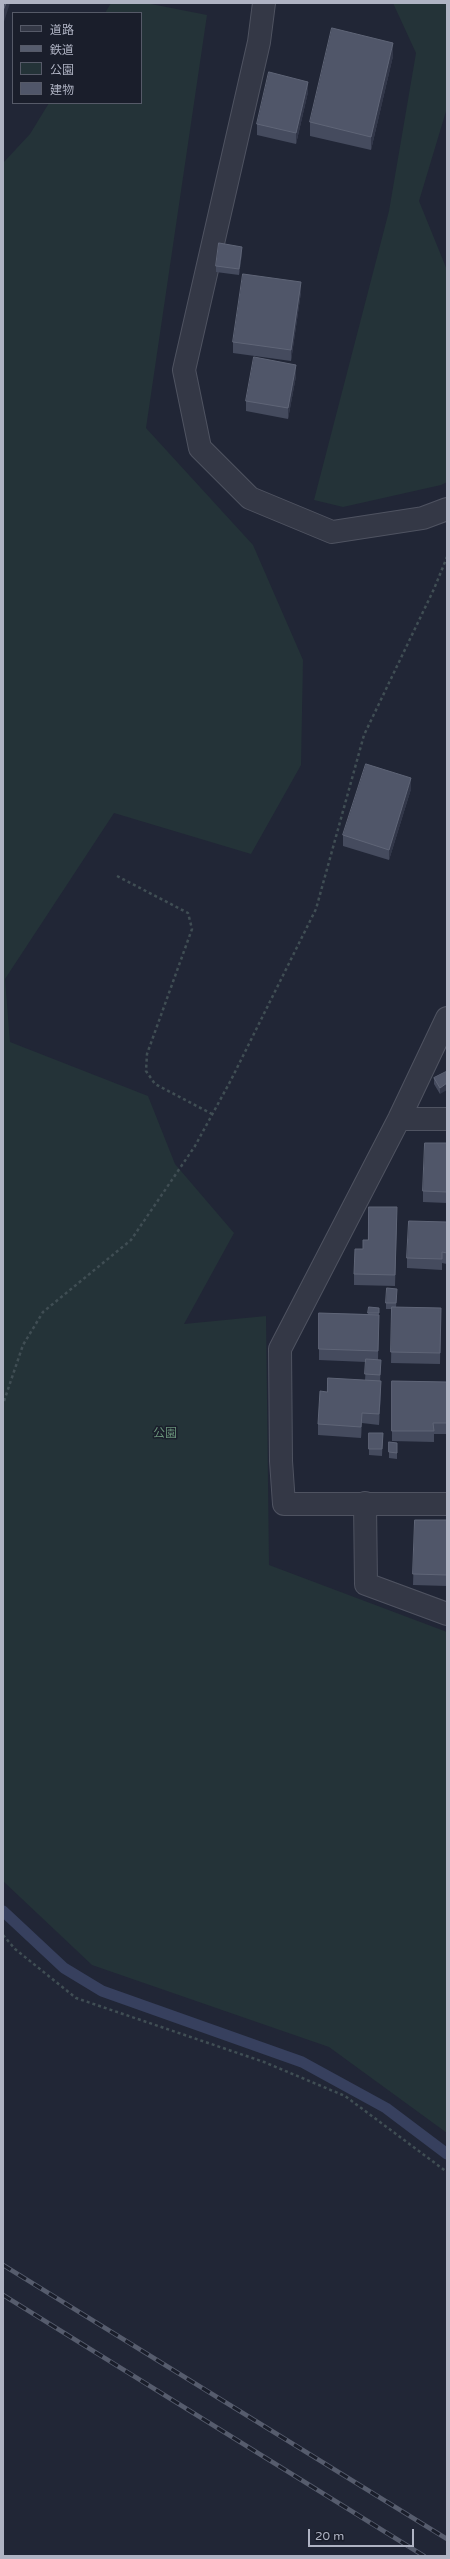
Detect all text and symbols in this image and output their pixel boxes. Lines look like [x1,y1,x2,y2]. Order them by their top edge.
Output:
legend [12,12,142,104]
text: 道路 [50,23,74,37]
text: 鉄道 [50,43,74,57]
text: 公園 [50,63,74,77]
text: 建物 [50,83,74,97]
park label: 公園 [153,1427,177,1441]
scale bar [310,2521,416,2547]
text: 20 m [315,2529,344,2543]

